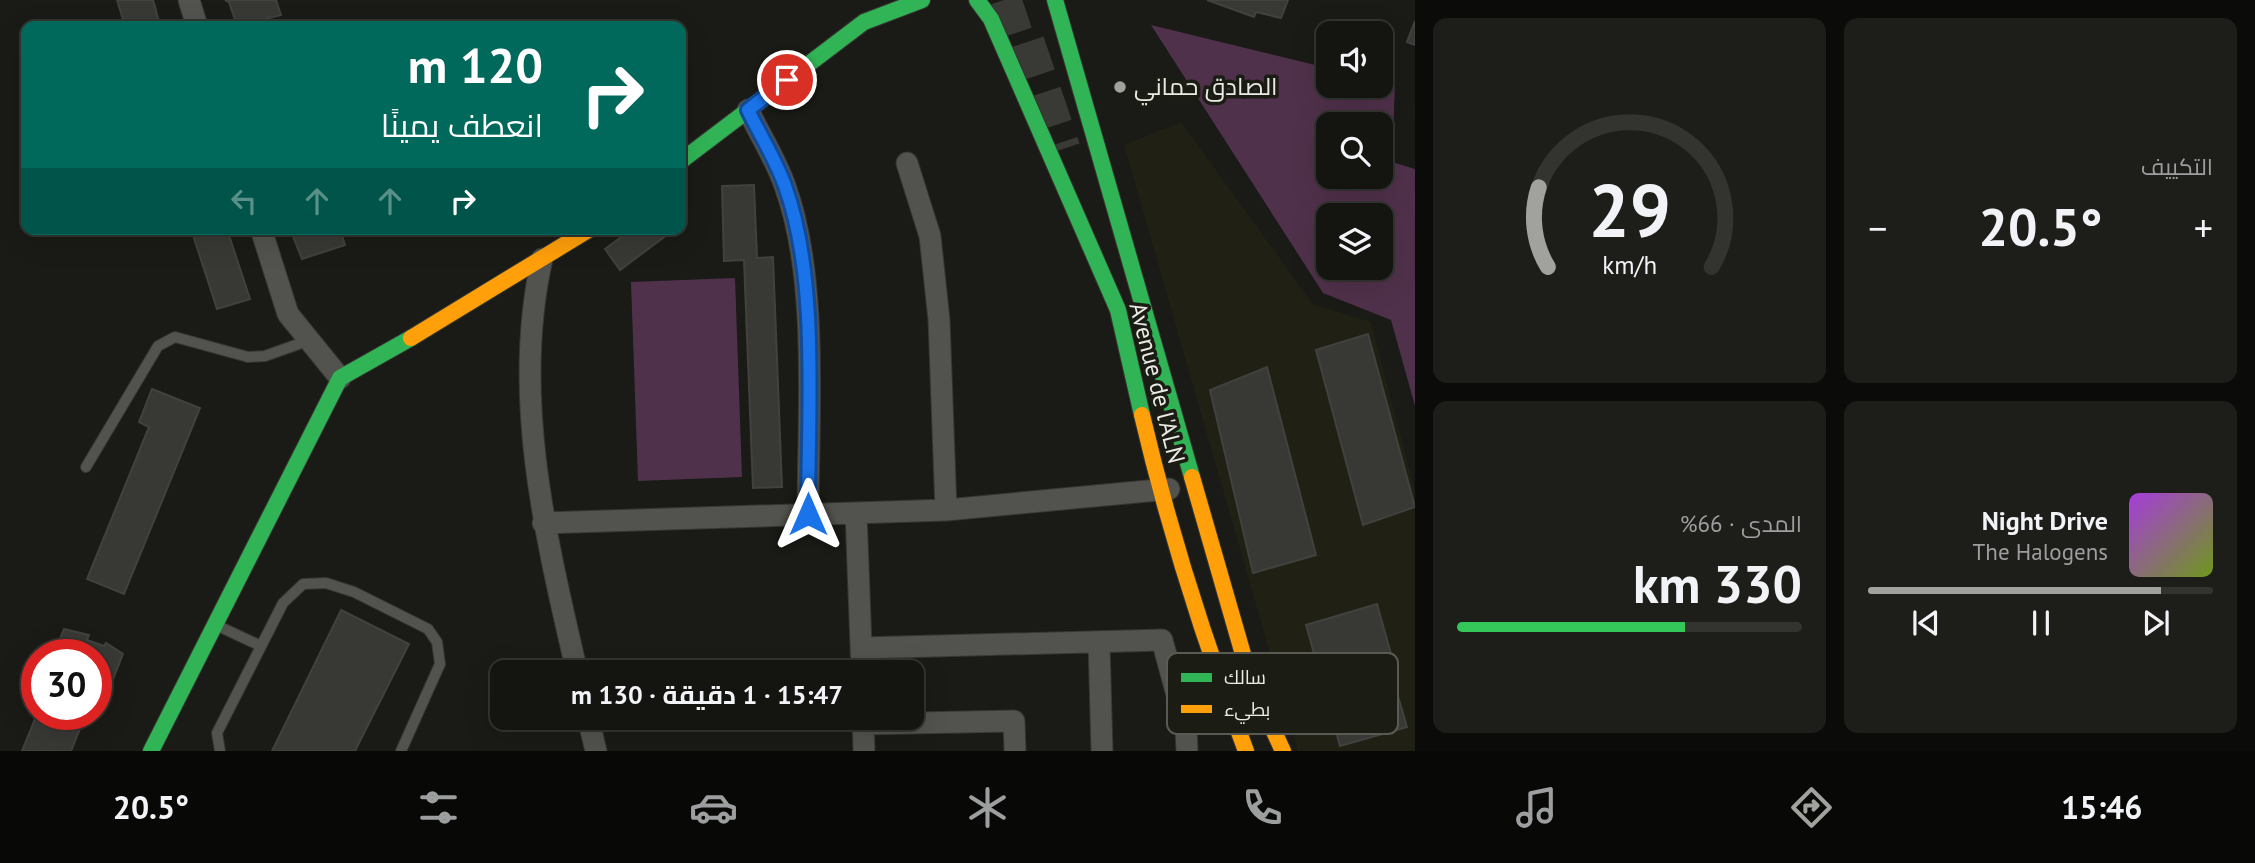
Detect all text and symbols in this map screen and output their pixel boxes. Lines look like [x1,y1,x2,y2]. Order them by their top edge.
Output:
map controls [1316,21,1393,280]
button: sound [1316,21,1393,98]
text: 120 m [408,33,543,97]
icon: right [567,49,658,140]
pin [757,50,817,110]
icon: arrive [768,61,806,99]
place label: الصادق حماني [1134,71,1278,106]
marker: الصادق حماني [1112,79,1128,95]
text: انعطف يمينًا [381,104,543,146]
button: search [1316,112,1393,189]
text: التكييف [2141,152,2213,181]
text: 29 [1588,163,1671,257]
icon: left [225,182,263,220]
icon: ahead [298,182,336,220]
icon: ahead [371,182,409,220]
icon: right [444,182,482,220]
text: 20.5° [1979,193,2102,260]
button: layers [1316,203,1393,280]
text: − [1868,203,1887,252]
text: + [2194,203,2213,252]
text: km/h [1602,248,1657,280]
street label: Avenue de l'ALN [1123,299,1192,467]
position arrow [771,477,845,551]
text: Night Drive [1982,504,2108,537]
text: المدى · 66% [1680,509,1802,538]
text: The Halogens [1973,537,2108,566]
text: 330 km [1633,550,1802,617]
icon: previous [1907,604,1945,642]
icon: pause [2022,604,2060,642]
icon: next [2137,604,2175,642]
speed limit sign: 30 [21,639,112,730]
legend [1167,653,1398,734]
text: سالك [1224,665,1266,689]
text: 15:47 · 1 دقيقة · 130 m [571,678,843,711]
text: بطيء [1224,697,1270,724]
icon: filters [414,783,463,832]
icon: car [689,783,738,832]
icon: climate [963,783,1012,832]
icon: phone [1238,783,1287,832]
icon: music [1512,783,1561,832]
icon: directions [1787,783,1836,832]
text: 20.5° [113,786,189,828]
text: 15:46 [2061,786,2142,828]

